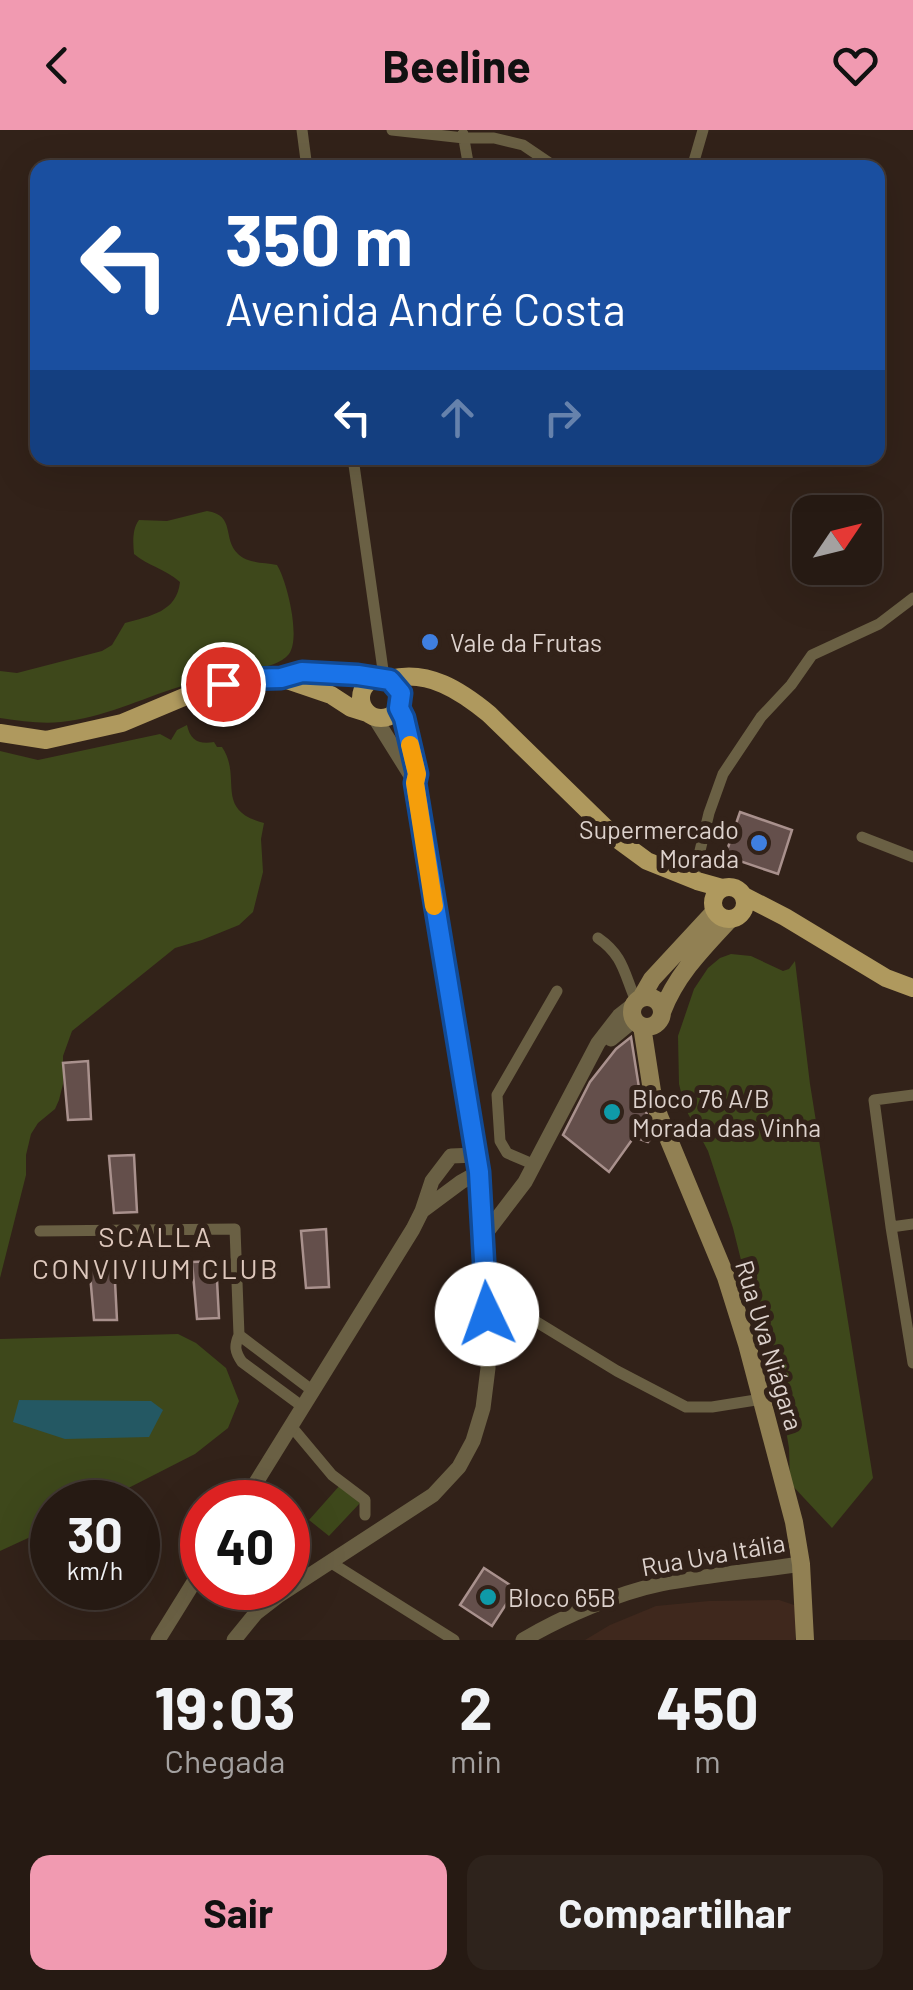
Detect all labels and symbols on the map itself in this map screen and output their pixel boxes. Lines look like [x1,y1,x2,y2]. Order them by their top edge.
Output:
north arrow [792,495,882,585]
place label: Vale da Frutas [450,627,602,657]
marker: Vale da Frutas [419,631,441,653]
pin [181,642,266,727]
place label: Supermercado Morada [579,814,739,873]
marker: Supermercado Morada [748,832,770,854]
place label: Bloco 76 A/B Morada das Vinha [632,1083,821,1142]
marker: Bloco 76 A/B Morada das Vinha [601,1101,623,1123]
district label: SCALLA CONVIVIUM CLUB [32,1219,280,1285]
street label: Rua Uva Niágara [730,1256,810,1434]
position arrow [435,1262,539,1366]
speed limit sign: 40 [180,1480,310,1610]
street label: Rua Uva Itália [639,1527,787,1581]
place label: Bloco 65B [508,1582,616,1612]
marker: Bloco 65B [477,1586,499,1608]

